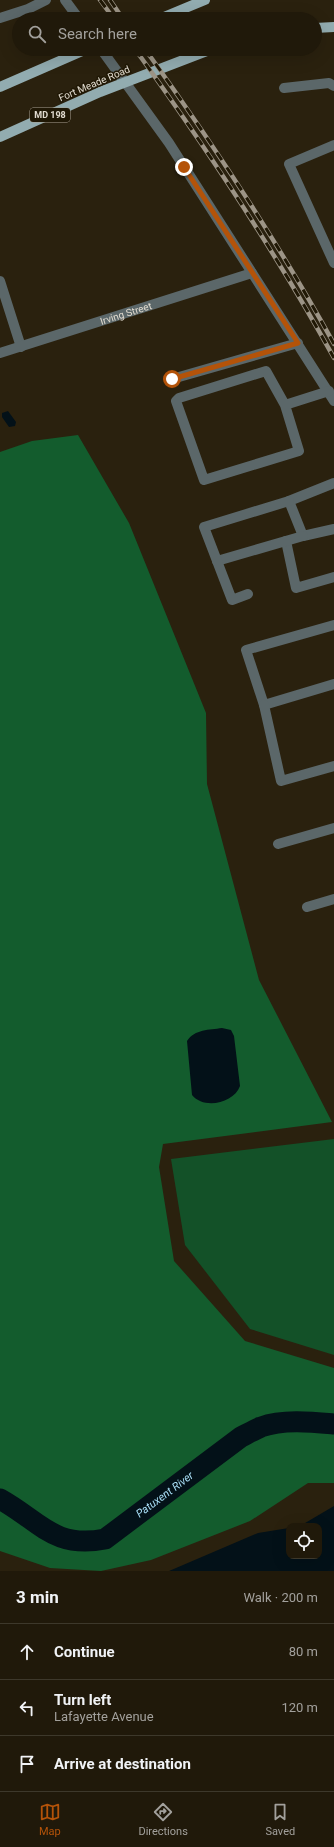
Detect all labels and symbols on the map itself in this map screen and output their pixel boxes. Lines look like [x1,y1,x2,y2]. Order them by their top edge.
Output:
street label: Fort Meade Road [57,63,131,103]
road number: MD 198 [30,108,70,122]
route end [175,158,193,176]
street label: Irving Street [99,300,153,327]
route start [163,370,181,388]
water label: Patuxent River [134,1469,196,1521]

